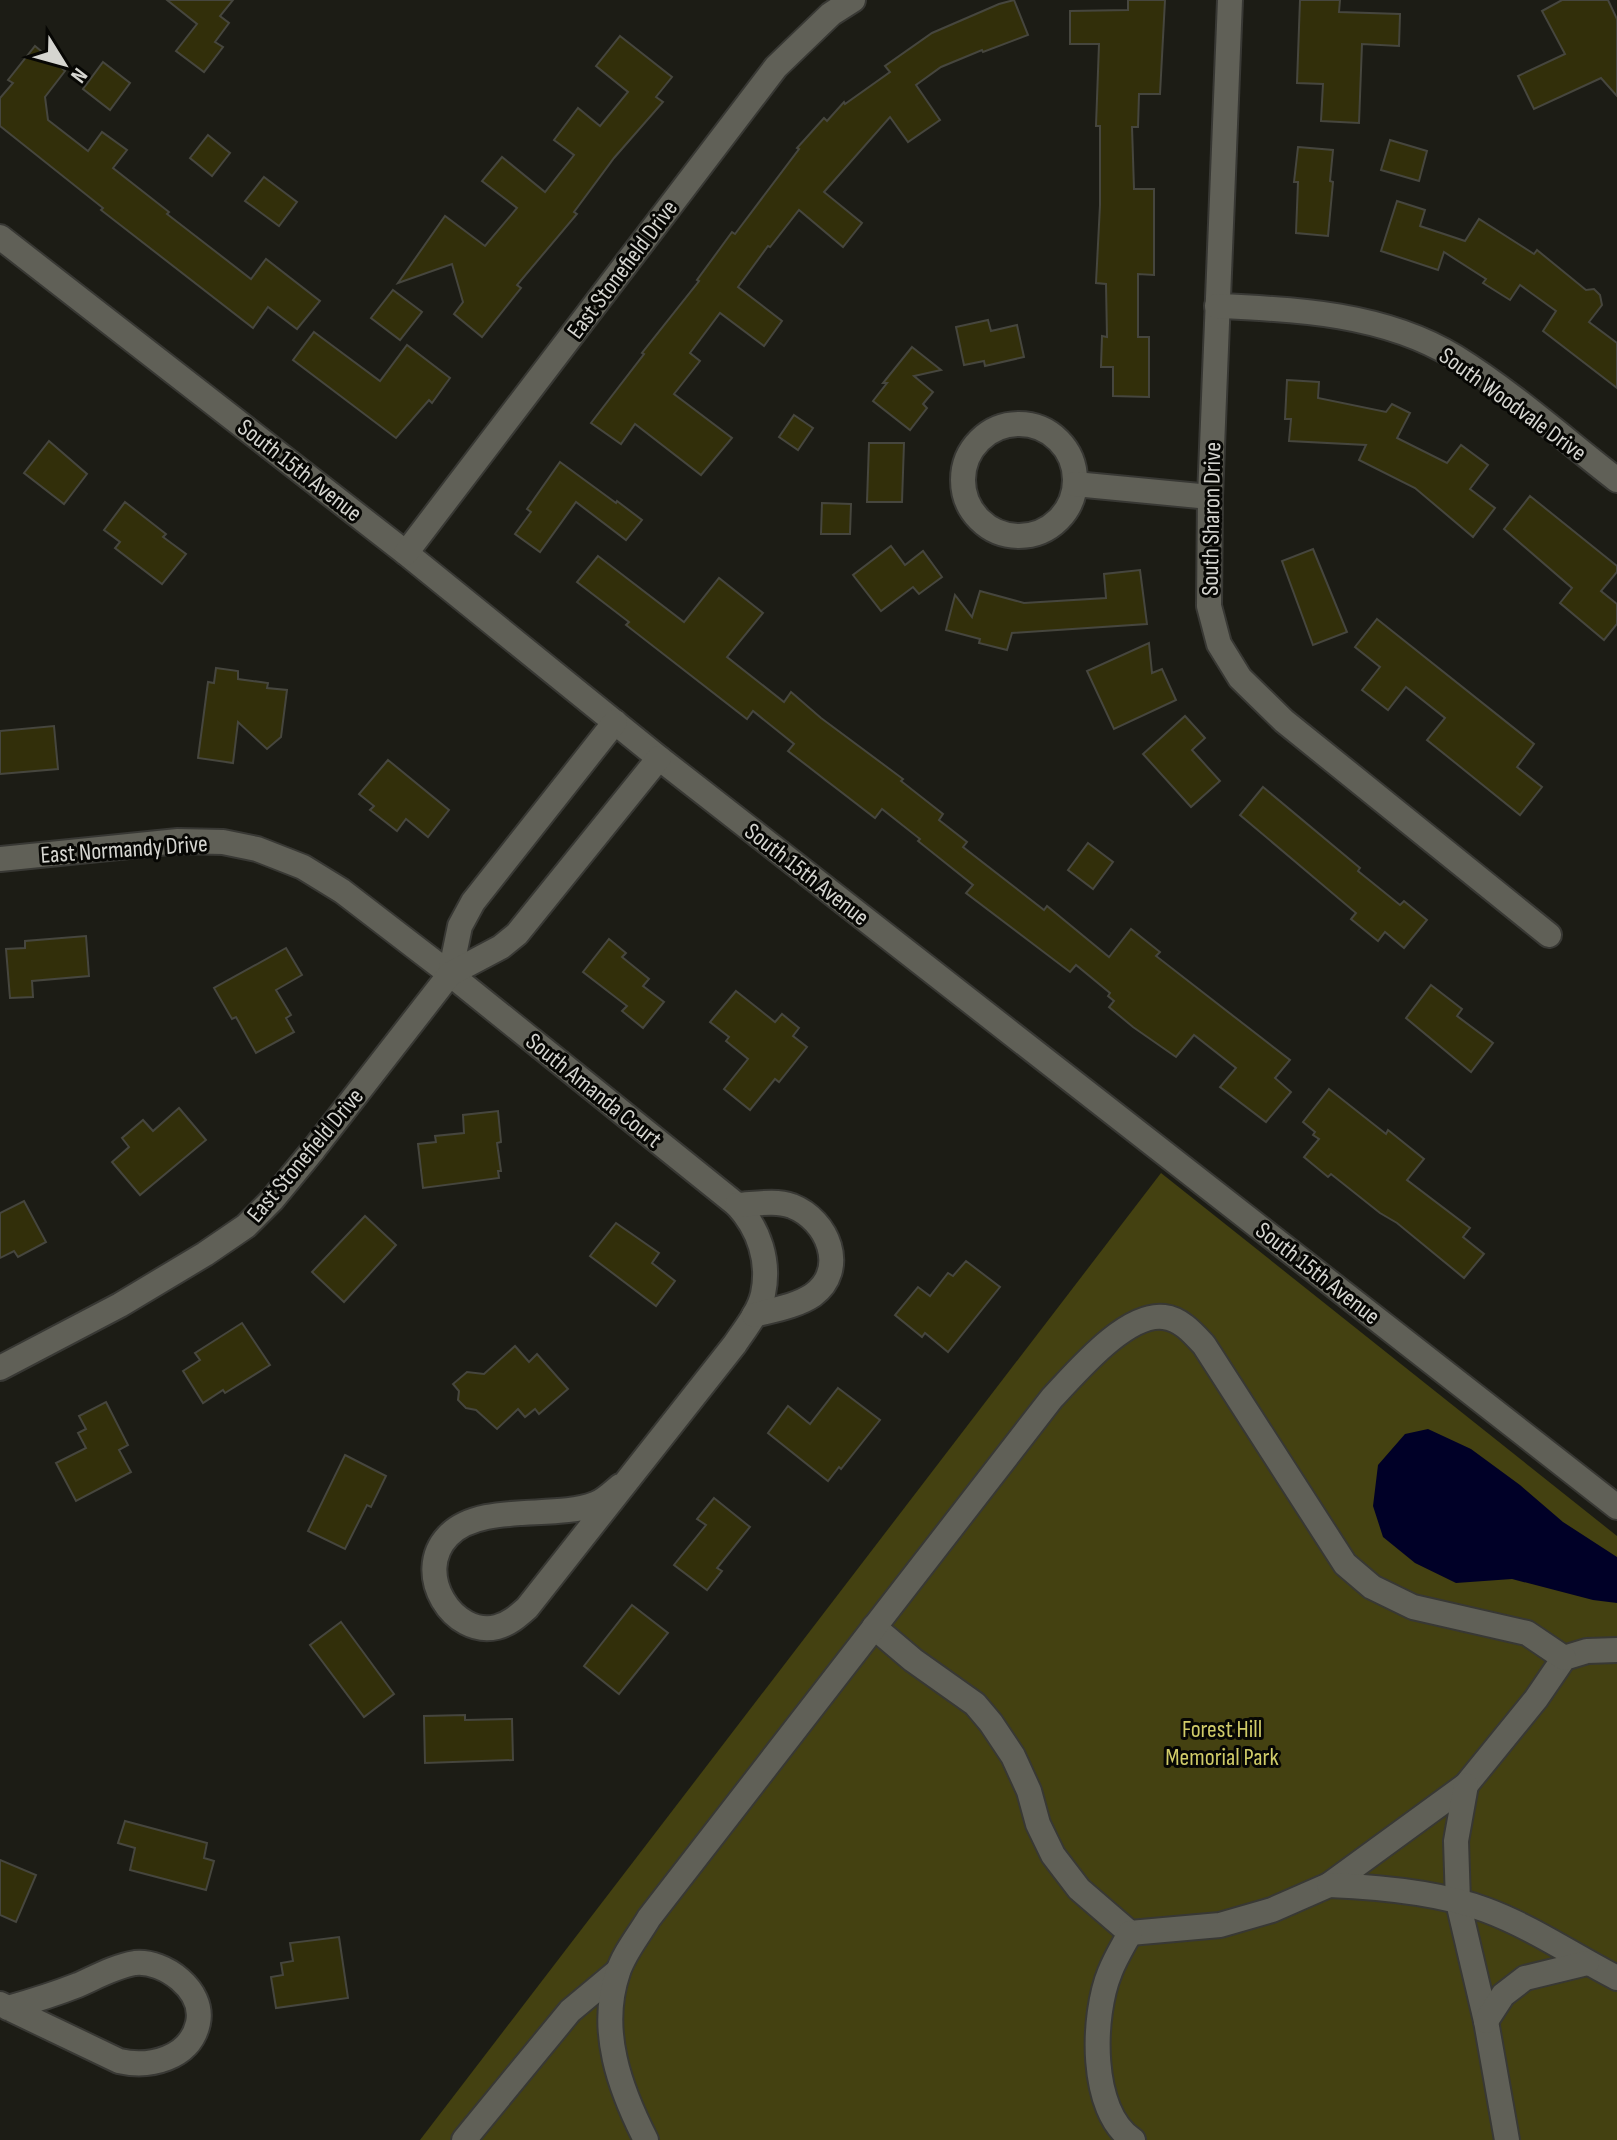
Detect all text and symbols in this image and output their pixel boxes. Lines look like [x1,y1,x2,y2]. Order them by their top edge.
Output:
north arrow [24,24,104,104]
text: N [64,62,93,88]
street label: East Stonefield Drive [561,194,684,344]
street label: South Woodvale Drive [1433,341,1592,468]
street label: South 15th Avenue [232,413,368,528]
street label: South Sharon Drive [1196,442,1227,596]
street label: South 15th Avenue [739,817,875,932]
street label: East Normandy Drive [39,829,209,870]
street label: South Amanda Court [520,1027,667,1154]
street label: East Stonefield Drive [241,1082,370,1228]
street label: South 15th Avenue [1250,1216,1386,1331]
park label: Forest Hill Memorial Park [1165,1715,1279,1772]

